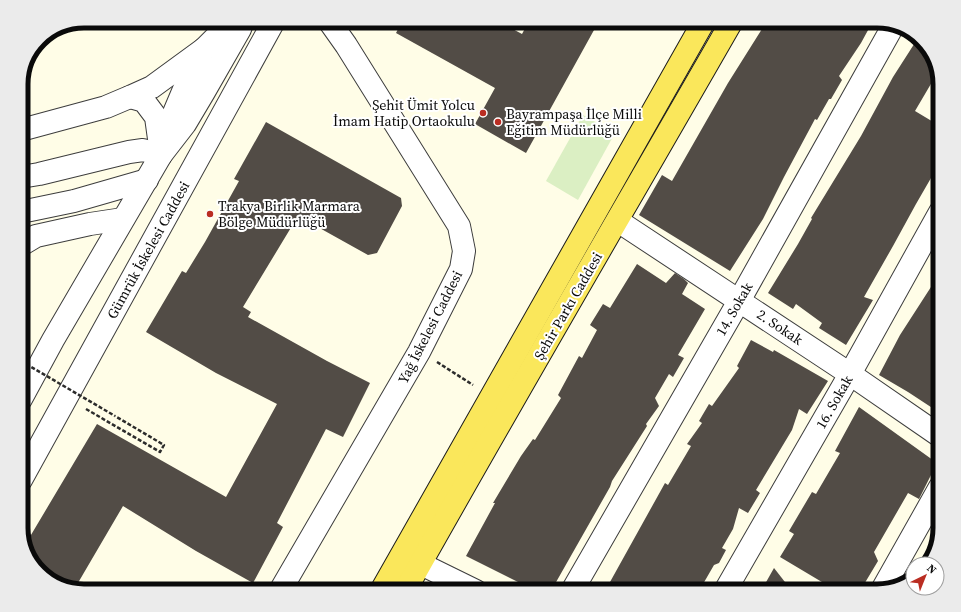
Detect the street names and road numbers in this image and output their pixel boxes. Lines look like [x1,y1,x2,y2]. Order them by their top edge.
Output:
street label: Gümrük İskelesi Caddesi [102,178,194,322]
street label: Şehir Parkı Caddesi [529,248,607,364]
street label: Yağ İskelesi Caddesi [393,267,467,387]
street label: 14. Sokak [711,278,757,339]
street label: 2. Sokak [753,304,807,350]
street label: 16. Sokak [811,371,857,432]

